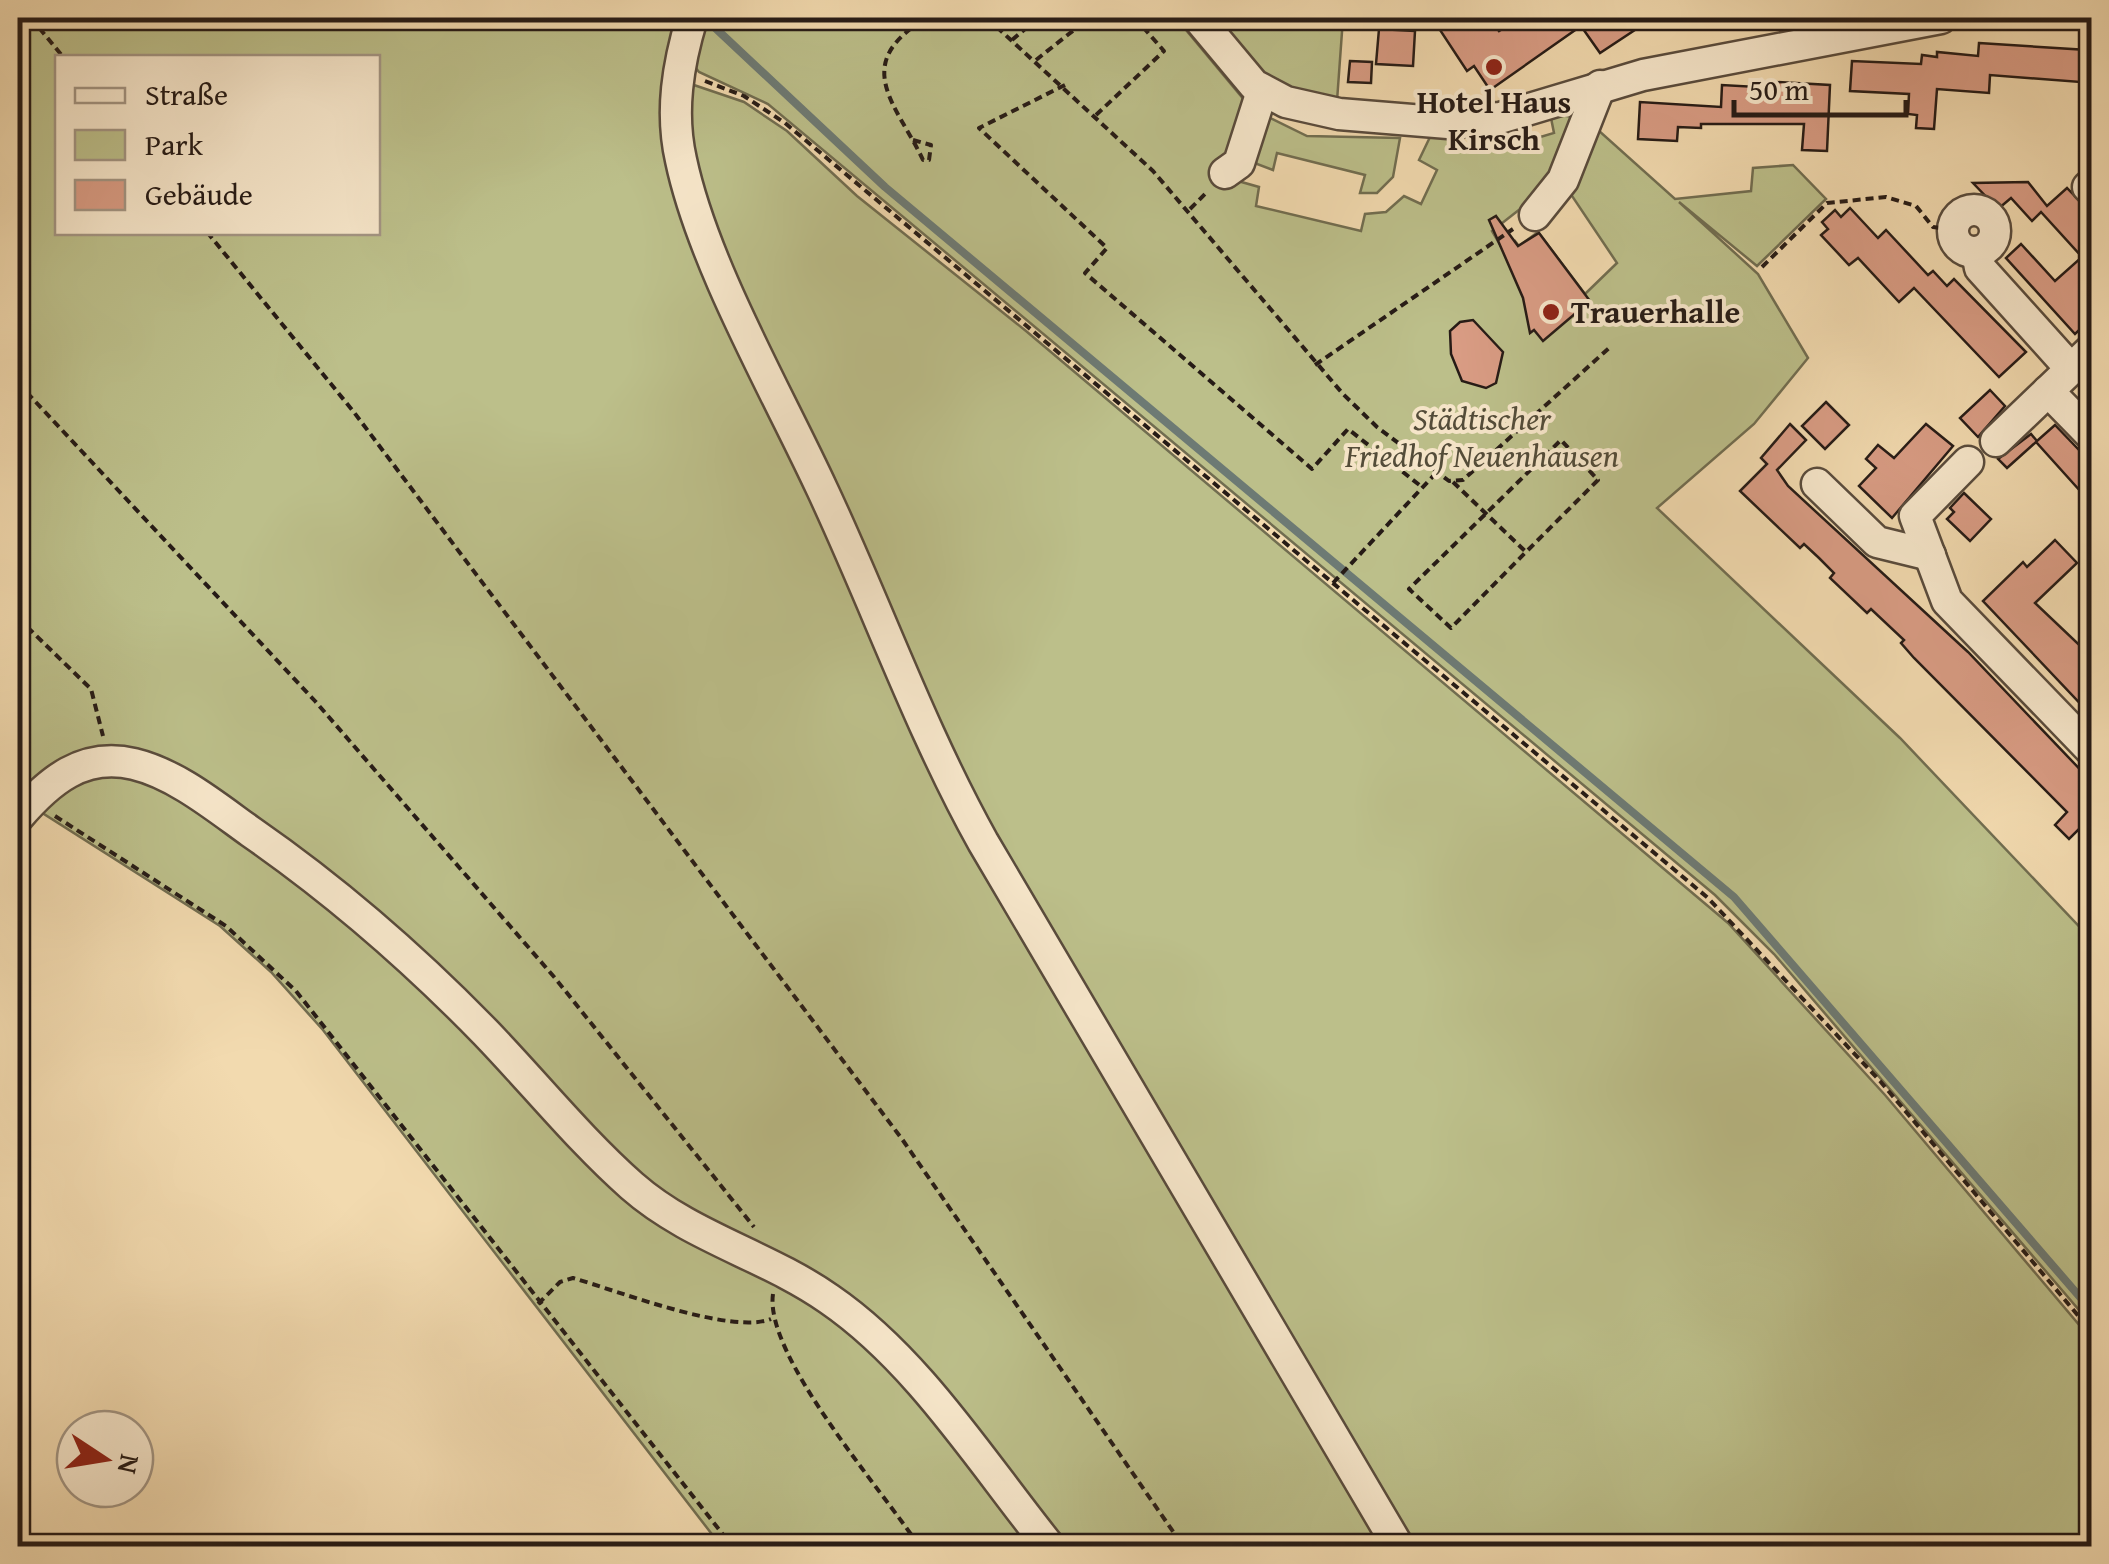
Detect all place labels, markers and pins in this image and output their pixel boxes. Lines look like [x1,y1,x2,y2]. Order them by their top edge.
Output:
marker: Hotel Haus Kirsch [1483,56,1505,78]
place label: Hotel Haus Kirsch [1417,78,1571,162]
place label: Trauerhalle [1571,288,1740,335]
marker: Trauerhalle [1540,301,1562,323]

